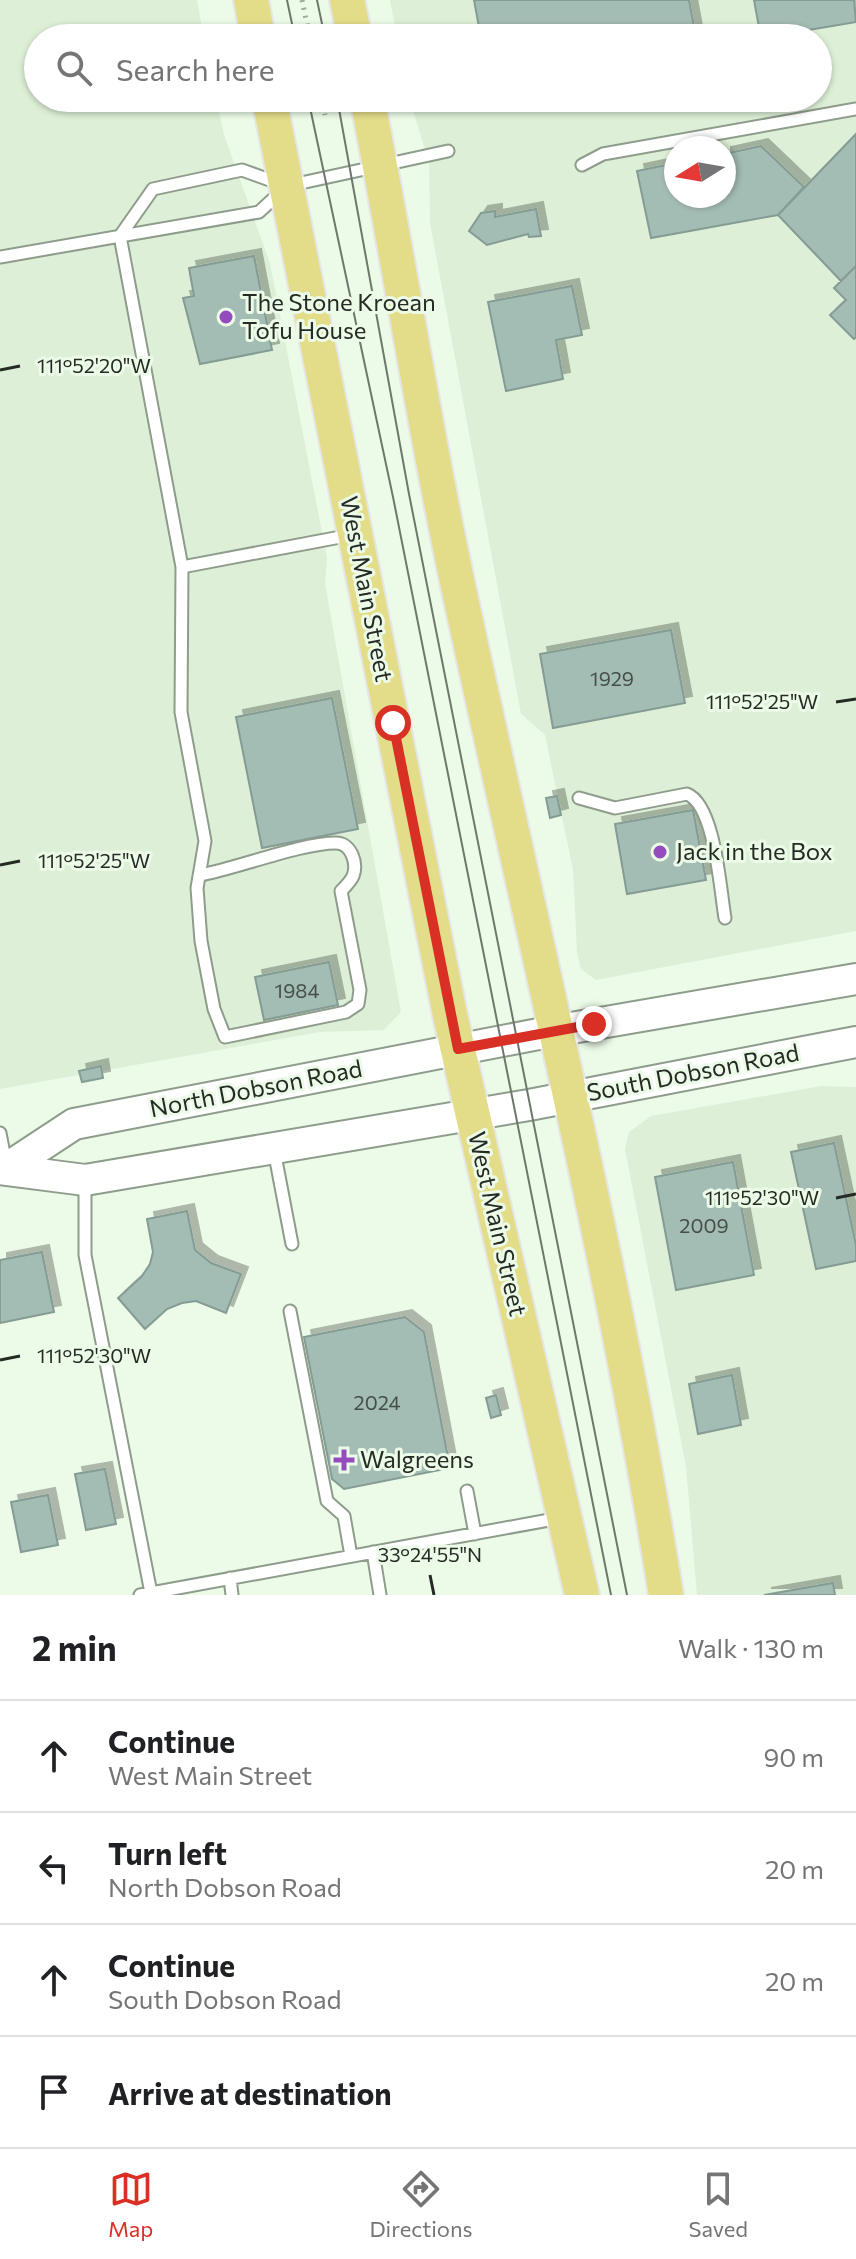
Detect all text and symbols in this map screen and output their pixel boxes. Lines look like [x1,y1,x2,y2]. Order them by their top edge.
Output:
search box [24,24,832,112]
icon: search [52,46,96,90]
text: Search here [116,50,275,87]
north arrow [664,136,736,208]
place label: The Stone Kroean Tofu House [242,287,436,344]
marker: The Stone Kroean Tofu House [217,308,235,326]
text: 111°52'20"W [37,353,151,377]
street label: West Main Street [335,493,400,684]
house number: 1929 [590,666,634,690]
text: 111°52'25"W [706,689,818,713]
route start [375,705,411,741]
place label: Jack in the Box [676,836,833,865]
marker: Jack in the Box [651,843,669,861]
text: 111°52'25"W [38,848,150,872]
house number: 1984 [275,978,319,1002]
route end [576,1006,612,1042]
street label: South Dobson Road [584,1037,801,1106]
street label: North Dobson Road [147,1053,364,1122]
street label: West Main Street [463,1129,534,1319]
text: 111°52'30"W [705,1185,819,1209]
house number: 2009 [679,1213,729,1237]
text: 111°52'30"W [37,1343,151,1367]
house number: 2024 [354,1390,400,1414]
place label: Walgreens [360,1444,474,1473]
marker: Walgreens [335,1451,353,1469]
text: 33°24'55"N [378,1542,482,1566]
text: 2 min [32,1626,117,1668]
text: Walk · 130 m [678,1632,824,1663]
text: Continue [108,1722,235,1759]
icon: ahead [32,1734,76,1778]
text: 90 m [764,1741,824,1772]
text: West Main Street [108,1759,312,1790]
text: Turn left [108,1834,227,1871]
icon: left [32,1846,76,1890]
text: 20 m [765,1853,824,1884]
text: North Dobson Road [108,1871,342,1902]
text: Continue [108,1946,235,1983]
icon: ahead [32,1958,76,2002]
text: 20 m [765,1965,824,1996]
text: South Dobson Road [108,1983,342,2014]
icon: arrive [32,2070,76,2114]
text: Arrive at destination [108,2074,392,2111]
tab: Map [108,2167,153,2242]
tab: Directions [369,2167,473,2242]
tab: Saved [689,2167,748,2242]

